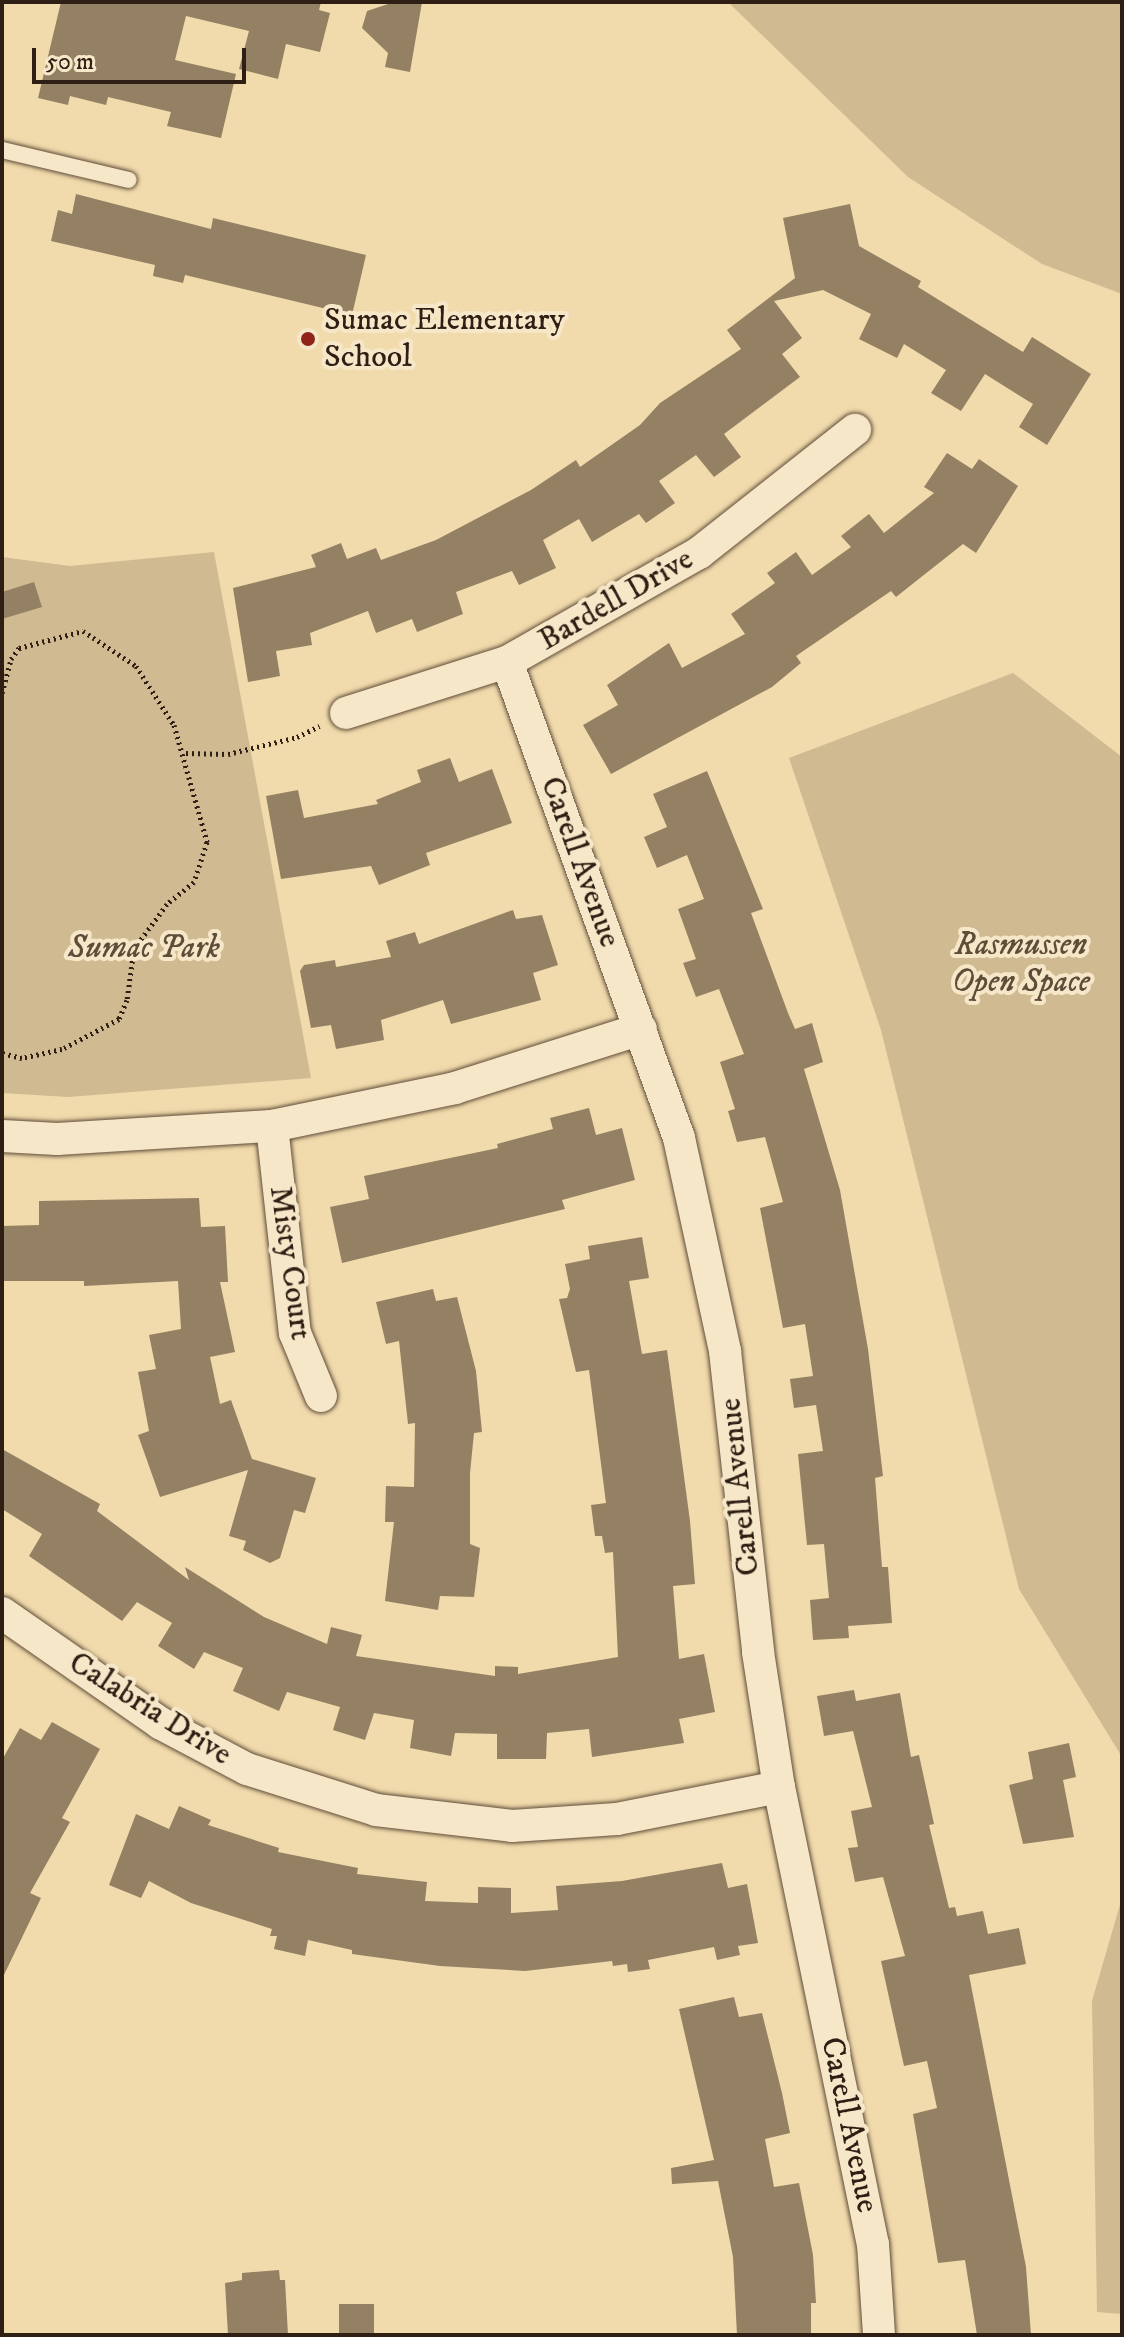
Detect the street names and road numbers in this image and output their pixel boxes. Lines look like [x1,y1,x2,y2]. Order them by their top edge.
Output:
street label: Bardell Drive [532,540,700,660]
street label: Carell Avenue [531,772,629,952]
street label: Misty Court [260,1184,320,1342]
street label: Carell Avenue [712,1396,768,1578]
street label: Calabria Drive [61,1644,239,1774]
street label: Carell Avenue [812,2034,886,2216]

